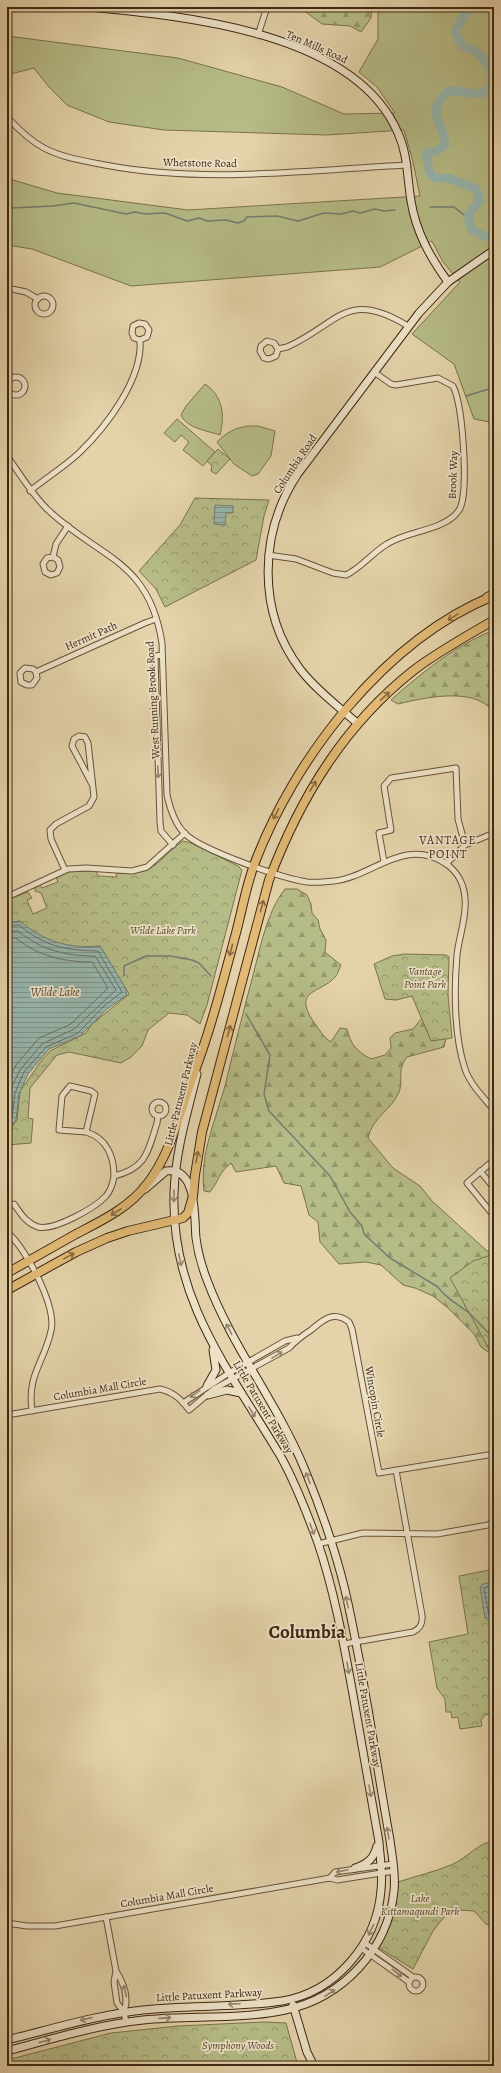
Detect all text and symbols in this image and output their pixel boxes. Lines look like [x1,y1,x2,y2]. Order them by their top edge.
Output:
street label: Ten Mills Road [284,27,350,67]
street label: Whetstone Road [162,155,237,171]
street label: Columbia Road [270,431,321,497]
street label: Brook Way [445,450,461,499]
one-way arrow [447,613,458,622]
street label: Hermit Path [62,618,120,654]
street label: West Running Brook Road [142,641,164,760]
one-way arrow [380,691,390,700]
one-way arrow [154,765,162,778]
one-way arrow [309,780,317,792]
one-way arrow [272,808,280,820]
district label: VANTAGE POINT [418,832,477,862]
one-way arrow [259,899,266,912]
park label: Wilde Lake Park [130,923,196,938]
one-way arrow [227,944,234,957]
park label: Vantage Point Park [404,964,446,992]
water label: Wilde Lake [30,984,80,1000]
one-way arrow [226,1025,233,1038]
street label: Little Patuxent Parkway [161,1041,201,1147]
one-way arrow [193,1151,201,1164]
one-way arrow [170,1189,178,1202]
one-way arrow [111,1208,122,1216]
one-way arrow [63,1251,75,1259]
one-way arrow [177,1253,185,1266]
one-way arrow [225,1323,233,1335]
one-way arrow [271,1351,282,1359]
street label: Little Patuxent Parkway [229,1358,297,1456]
street label: Wincopin Circle [361,1364,389,1439]
street label: Columbia Mall Circle [52,1373,148,1405]
one-way arrow [190,1390,201,1398]
one-way arrow [249,1406,257,1418]
one-way arrow [304,1473,312,1485]
one-way arrow [309,1522,317,1534]
one-way arrow [343,1596,351,1609]
district label: Columbia [269,1619,346,1645]
one-way arrow [344,1661,352,1674]
street label: Little Patuxent Parkway [351,1661,385,1769]
one-way arrow [366,1784,374,1797]
one-way arrow [384,1827,392,1840]
one-way arrow [335,1867,348,1875]
street label: Columbia Mall Circle [119,1880,215,1912]
park label: Lake Kittamaqundi Park [381,1891,459,1919]
one-way arrow [367,1924,374,1936]
one-way arrow [391,1969,402,1977]
one-way arrow [121,1985,128,1998]
street label: Little Patuxent Parkway [156,1985,262,2005]
one-way arrow [324,1988,336,1996]
one-way arrow [228,2001,241,2008]
one-way arrow [158,2015,171,2022]
one-way arrow [80,2016,93,2024]
one-way arrow [38,2037,51,2044]
park label: Symphony Woods [202,2038,274,2053]

